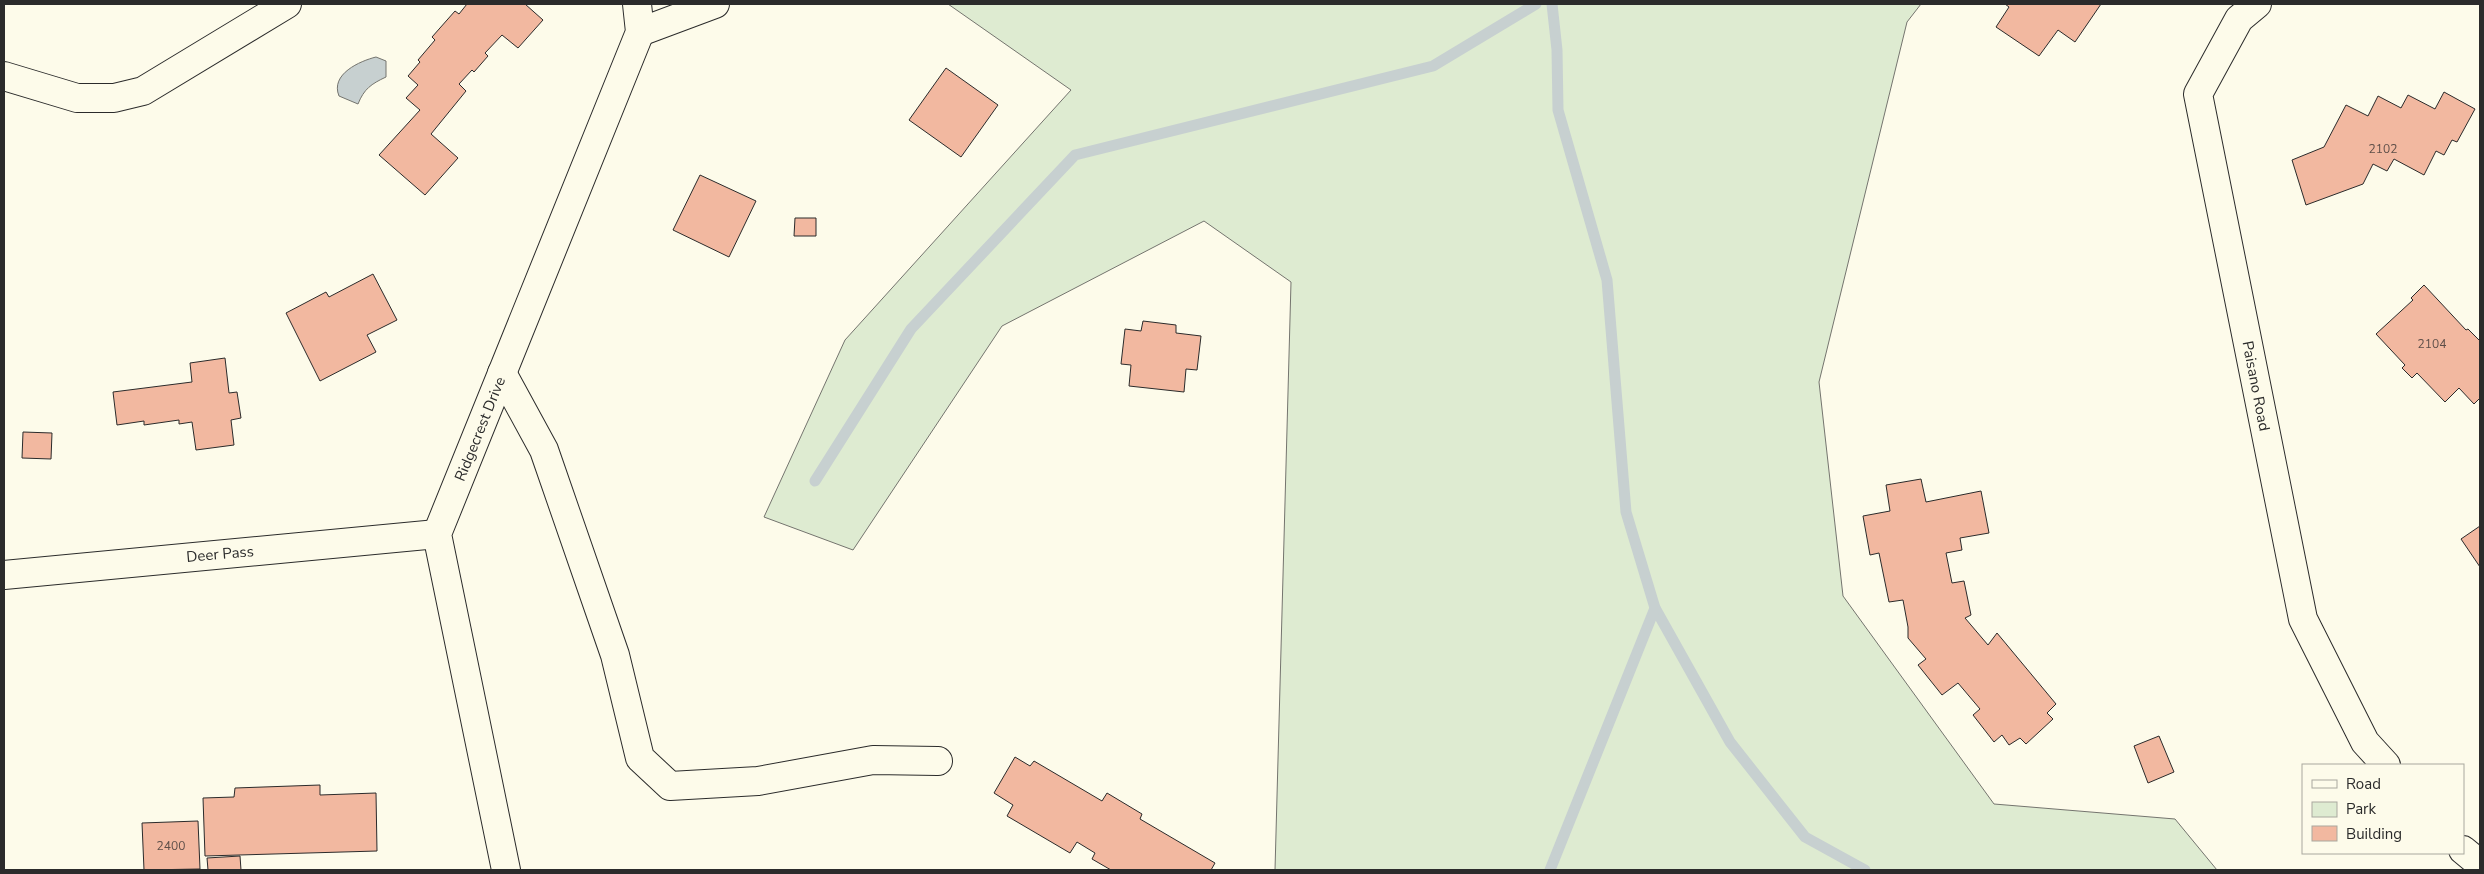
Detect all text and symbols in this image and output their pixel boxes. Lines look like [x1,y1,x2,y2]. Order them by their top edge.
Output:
house number: 2102 [2369,141,2397,157]
house number: 2104 [2418,336,2446,352]
street label: Paisano Road [2237,339,2275,433]
street label: Ridgecrest Drive [450,374,510,484]
street label: Deer Pass [185,541,255,567]
legend [2302,764,2464,854]
text: Road [2346,774,2381,794]
text: Park [2346,799,2376,819]
text: Building [2346,824,2402,844]
house number: 2400 [157,838,185,854]

